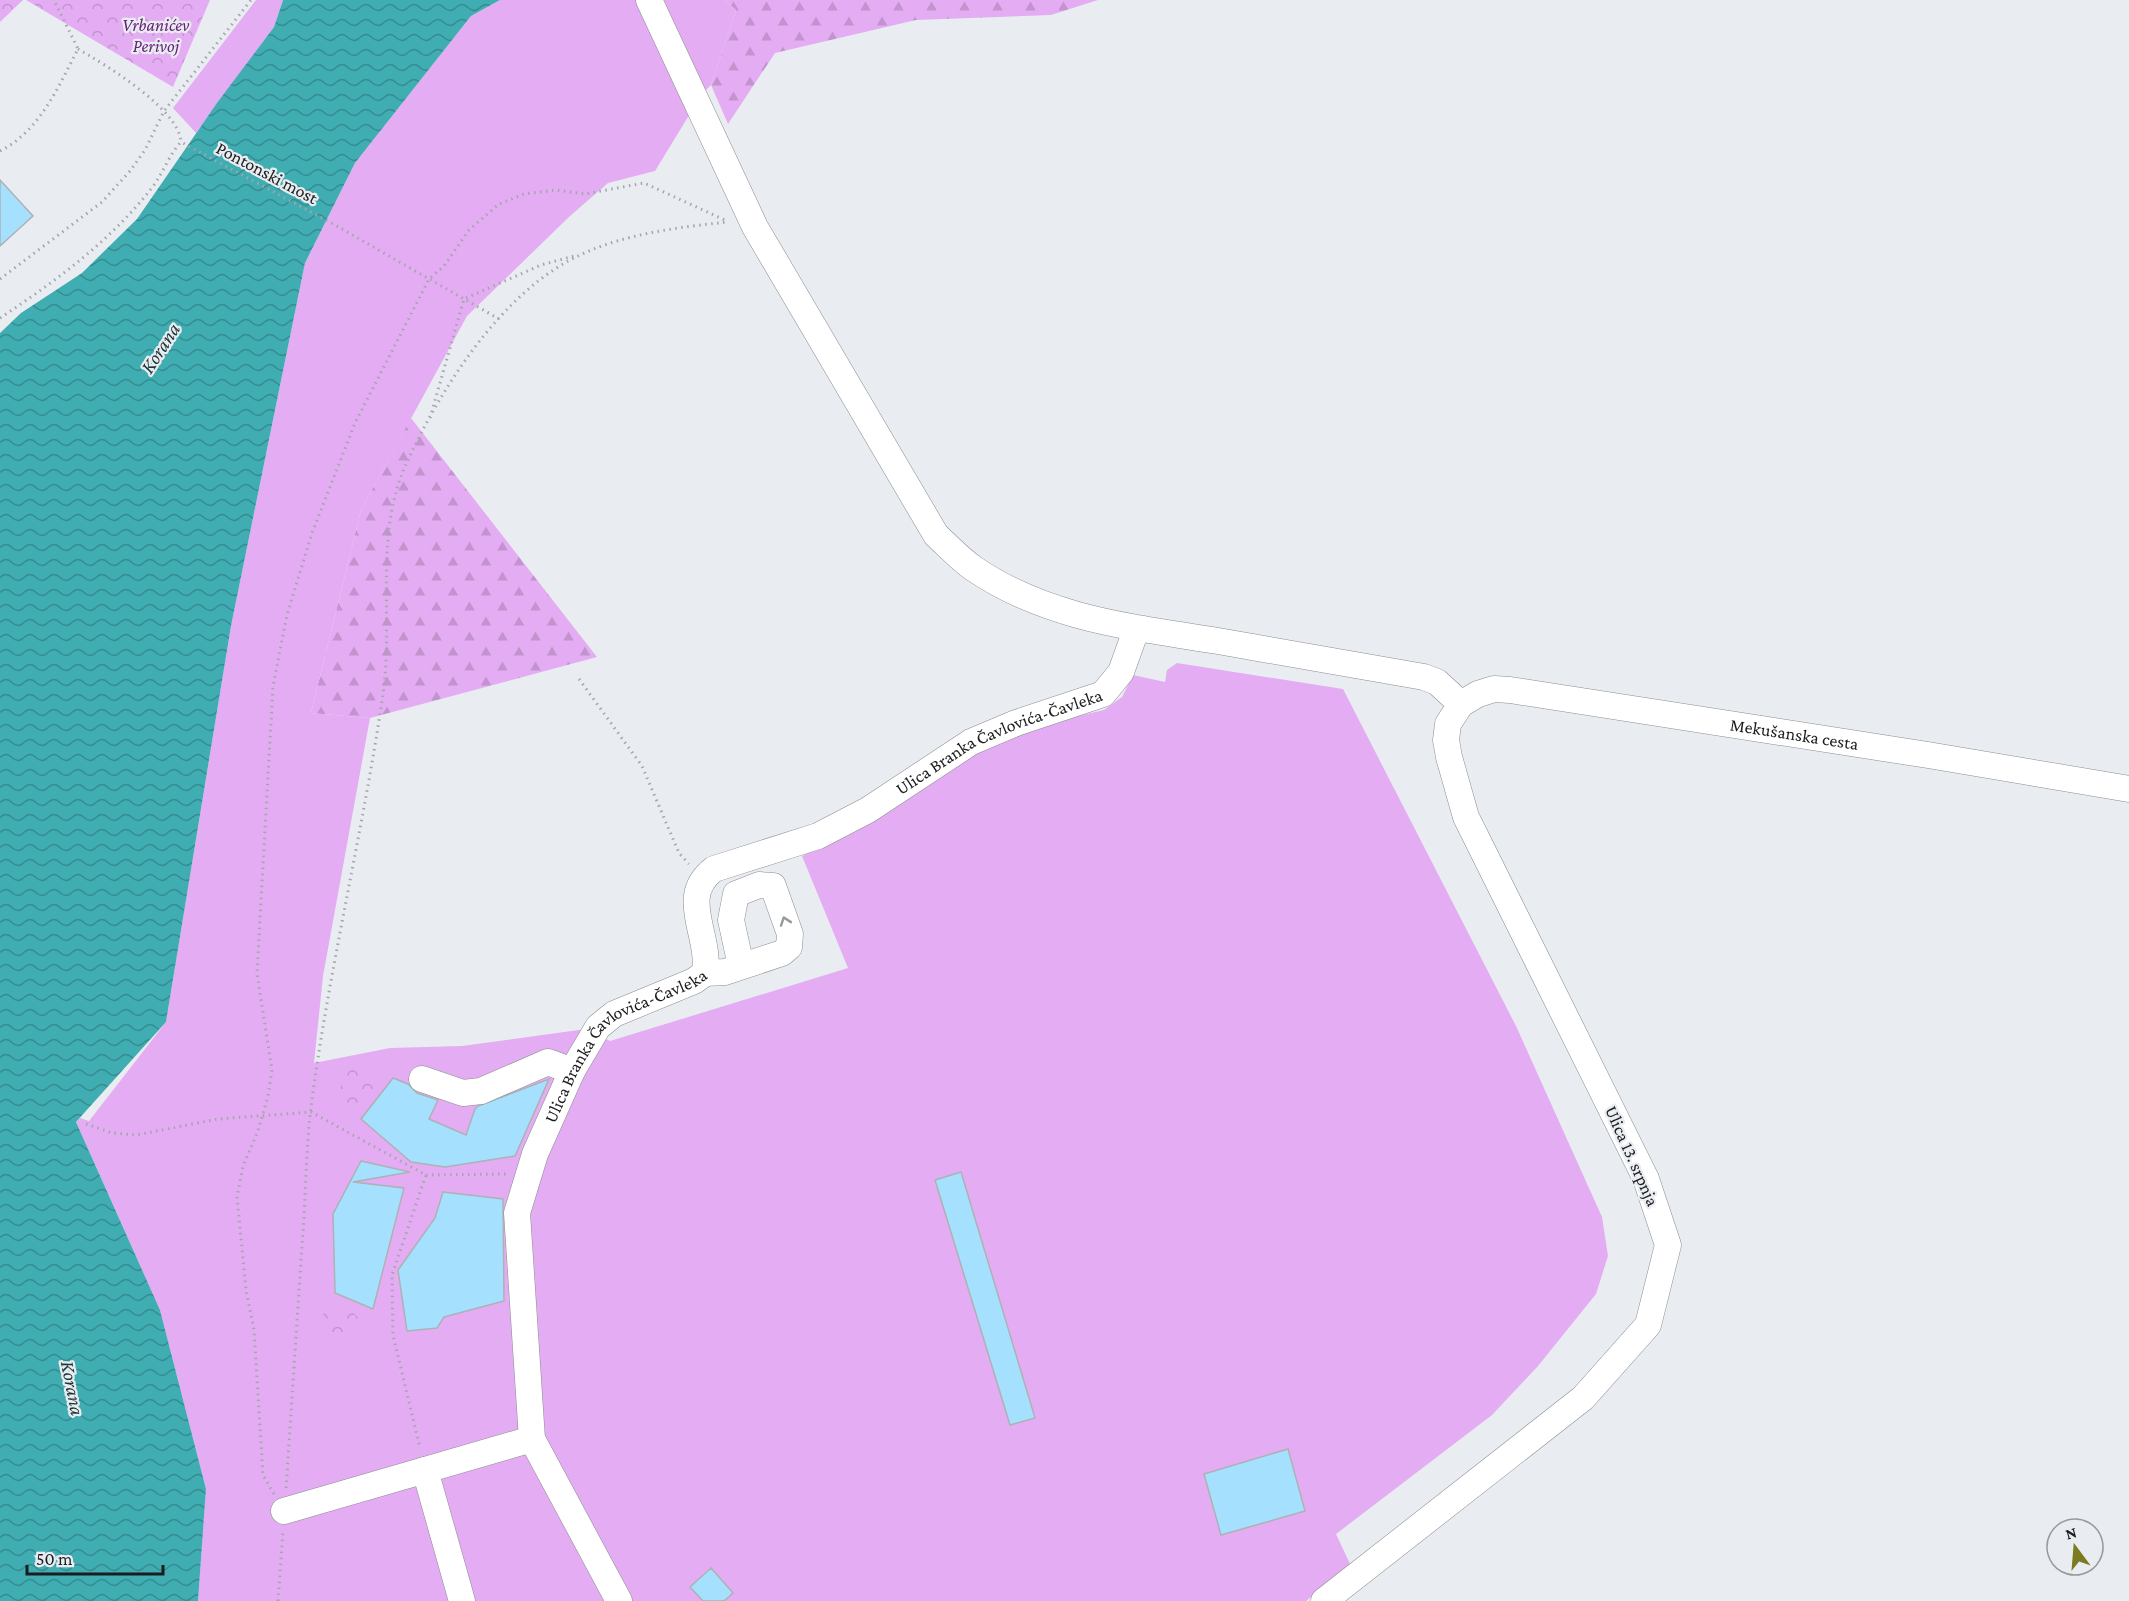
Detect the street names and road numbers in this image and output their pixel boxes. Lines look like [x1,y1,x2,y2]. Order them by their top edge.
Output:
street label: Pontonski most [213,138,322,209]
street label: Ulica Branka Čavlovića-Čavleka [892,685,1105,799]
street label: Mekušanska cesta [1729,714,1860,754]
street label: Ulica Branka Čavlovića-Čavleka [540,965,711,1126]
street label: Ulica 13. srpnja [1600,1103,1663,1210]

